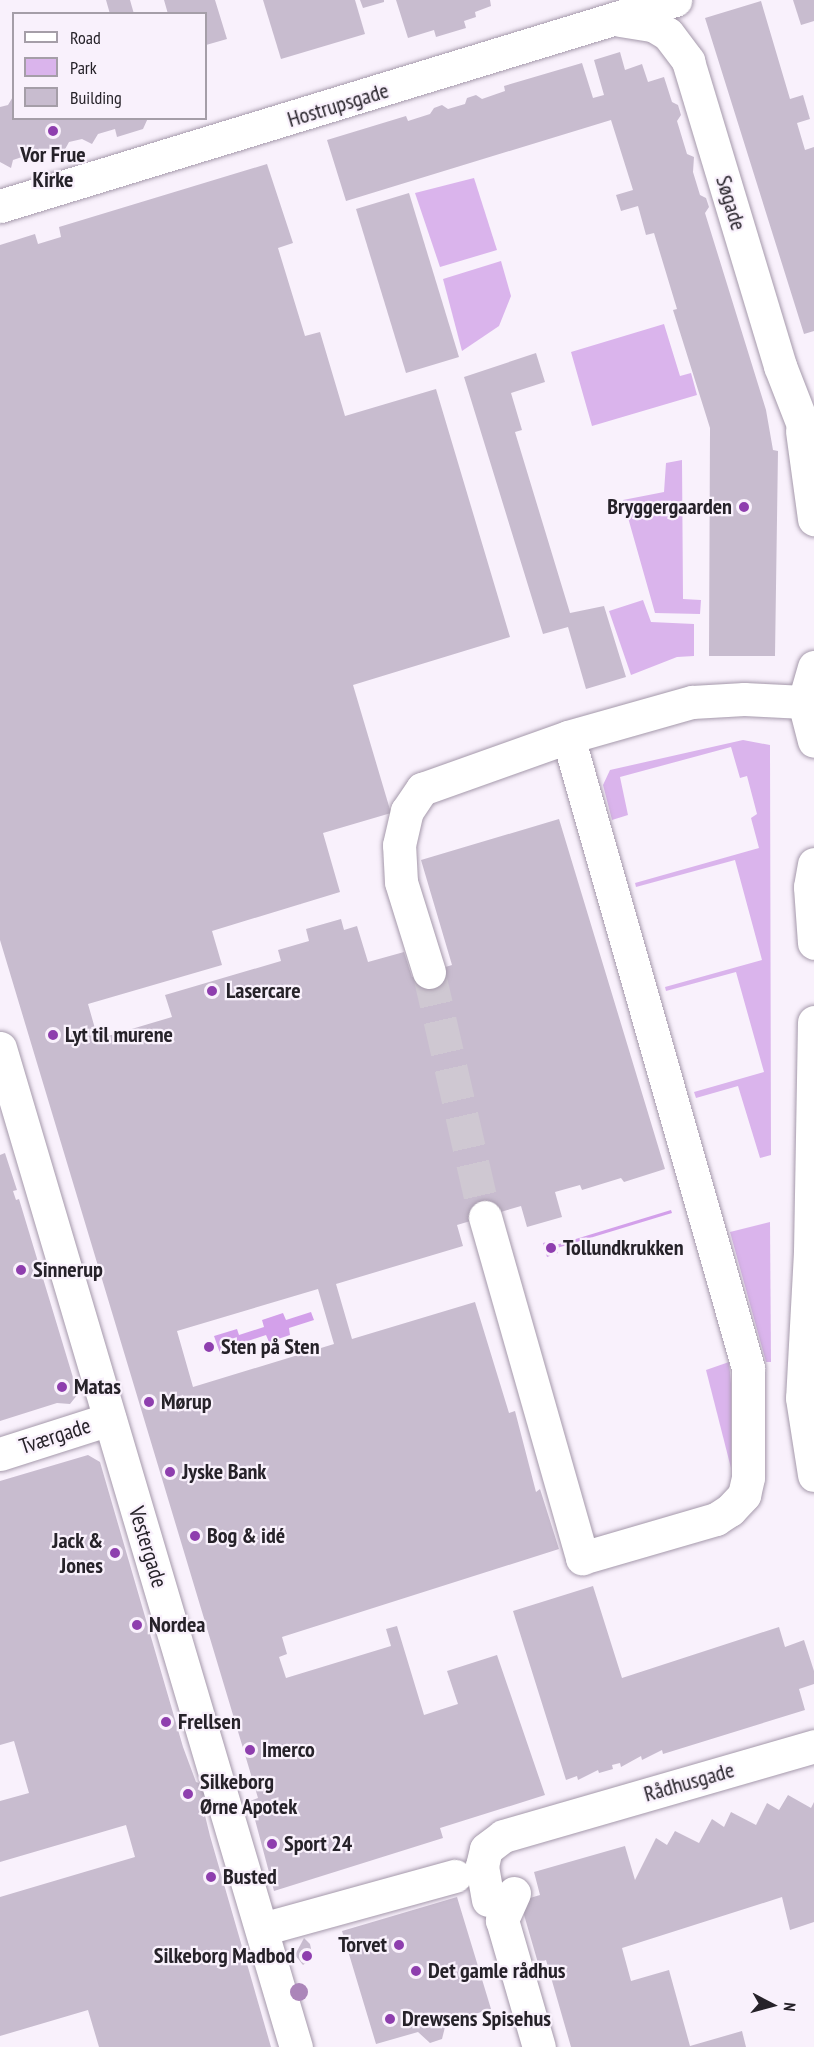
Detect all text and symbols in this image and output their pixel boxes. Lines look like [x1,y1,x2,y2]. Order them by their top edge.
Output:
legend [12,12,207,120]
text: Road [70,26,101,49]
text: Park [70,56,97,79]
street label: Hostrupsgade [284,77,392,133]
text: Building [70,86,122,109]
marker: Vor Frue Kirke [46,124,60,138]
place label: Vor Frue Kirke [20,141,86,192]
street label: Søgade [710,172,752,234]
place label: Bryggergaarden [607,494,732,520]
marker: Bryggergaarden [737,500,751,514]
place label: Lasercare [226,978,301,1004]
marker: Lasercare [203,982,221,1000]
place label: Lyt til murene [65,1022,173,1048]
marker: Lyt til murene [46,1028,60,1042]
place label: Tollundkrukken [563,1235,684,1261]
marker: Tollundkrukken [544,1241,558,1255]
place label: Sinnerup [33,1257,103,1283]
marker: Sinnerup [14,1263,28,1277]
place label: Sten på Sten [221,1334,320,1360]
marker: Sten på Sten [202,1340,216,1354]
place label: Matas [74,1374,121,1400]
marker: Matas [55,1380,69,1394]
place label: Mørup [161,1389,212,1415]
marker: Mørup [142,1395,156,1409]
street label: Tværgade [16,1412,94,1460]
place label: Jyske Bank [182,1459,266,1485]
marker: Jyske Bank [163,1465,177,1479]
street label: Vestergade [123,1503,173,1591]
place label: Bog & idé [207,1523,285,1549]
place label: Jack & Jones [52,1527,103,1579]
marker: Bog & idé [188,1529,202,1543]
marker: Jack & Jones [108,1546,122,1560]
place label: Nordea [149,1612,205,1638]
marker: Nordea [130,1618,144,1632]
place label: Frellsen [178,1709,241,1735]
marker: Frellsen [159,1715,173,1729]
place label: Imerco [262,1737,315,1763]
marker: Imerco [243,1743,257,1757]
street label: Rådhusgade [641,1757,737,1807]
place label: Silkeborg Ørne Apotek [200,1768,298,1820]
marker: Silkeborg Ørne Apotek [181,1787,195,1801]
place label: Sport 24 [284,1831,352,1857]
marker: Sport 24 [265,1837,279,1851]
place label: Busted [223,1864,277,1890]
marker: Busted [204,1870,218,1884]
place label: Torvet [338,1932,387,1958]
marker: Torvet [392,1938,406,1952]
place label: Silkeborg Madbod [154,1943,295,1969]
marker: Silkeborg Madbod [300,1949,314,1963]
place label: Det gamle rådhus [428,1958,565,1984]
marker: Det gamle rådhus [409,1964,423,1978]
north arrow [742,1975,802,2035]
text: N [780,2002,800,2012]
place label: Drewsens Spisehus [402,2006,551,2032]
marker: Drewsens Spisehus [383,2012,397,2026]

